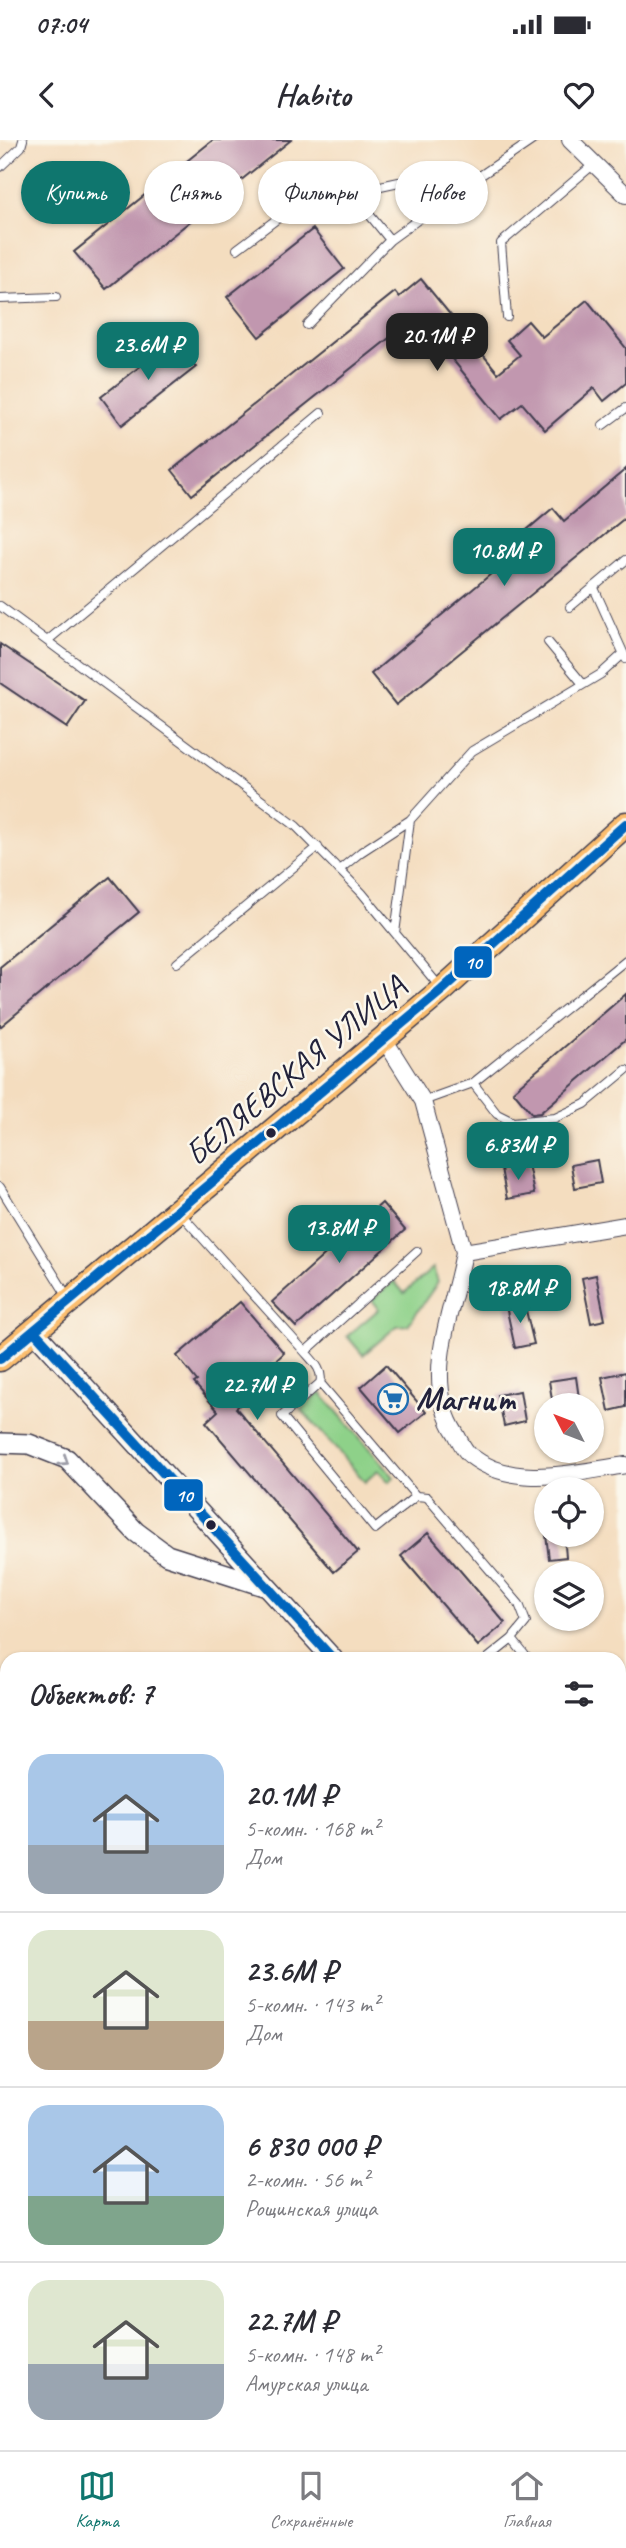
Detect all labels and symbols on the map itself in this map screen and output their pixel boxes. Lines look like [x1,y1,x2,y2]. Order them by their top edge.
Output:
pin: 20.1M ₽ [372,314,502,373]
pin: 23.6M ₽ [83,322,213,382]
pin: 10.8M ₽ [439,528,569,588]
line badge: 10 [453,945,493,979]
text: 10 [464,951,484,975]
street label: БЕЛЯЕВСКАЯ УЛИЦА [176,964,415,1175]
pin: 6.83M ₽ [453,1122,583,1182]
unlabelled marker [264,1126,278,1140]
pin: 13.8M ₽ [274,1206,404,1265]
pin: 18.8M ₽ [455,1266,585,1325]
pin: 22.7M ₽ [192,1362,322,1422]
place label: Магнит [416,1378,517,1420]
supermarket icon: Магнит [376,1382,410,1416]
north arrow [534,1393,604,1463]
one-way arrow [56,1452,69,1465]
line badge: 10 [163,1478,204,1512]
text: 10 [175,1484,195,1508]
unlabelled marker [204,1518,218,1532]

